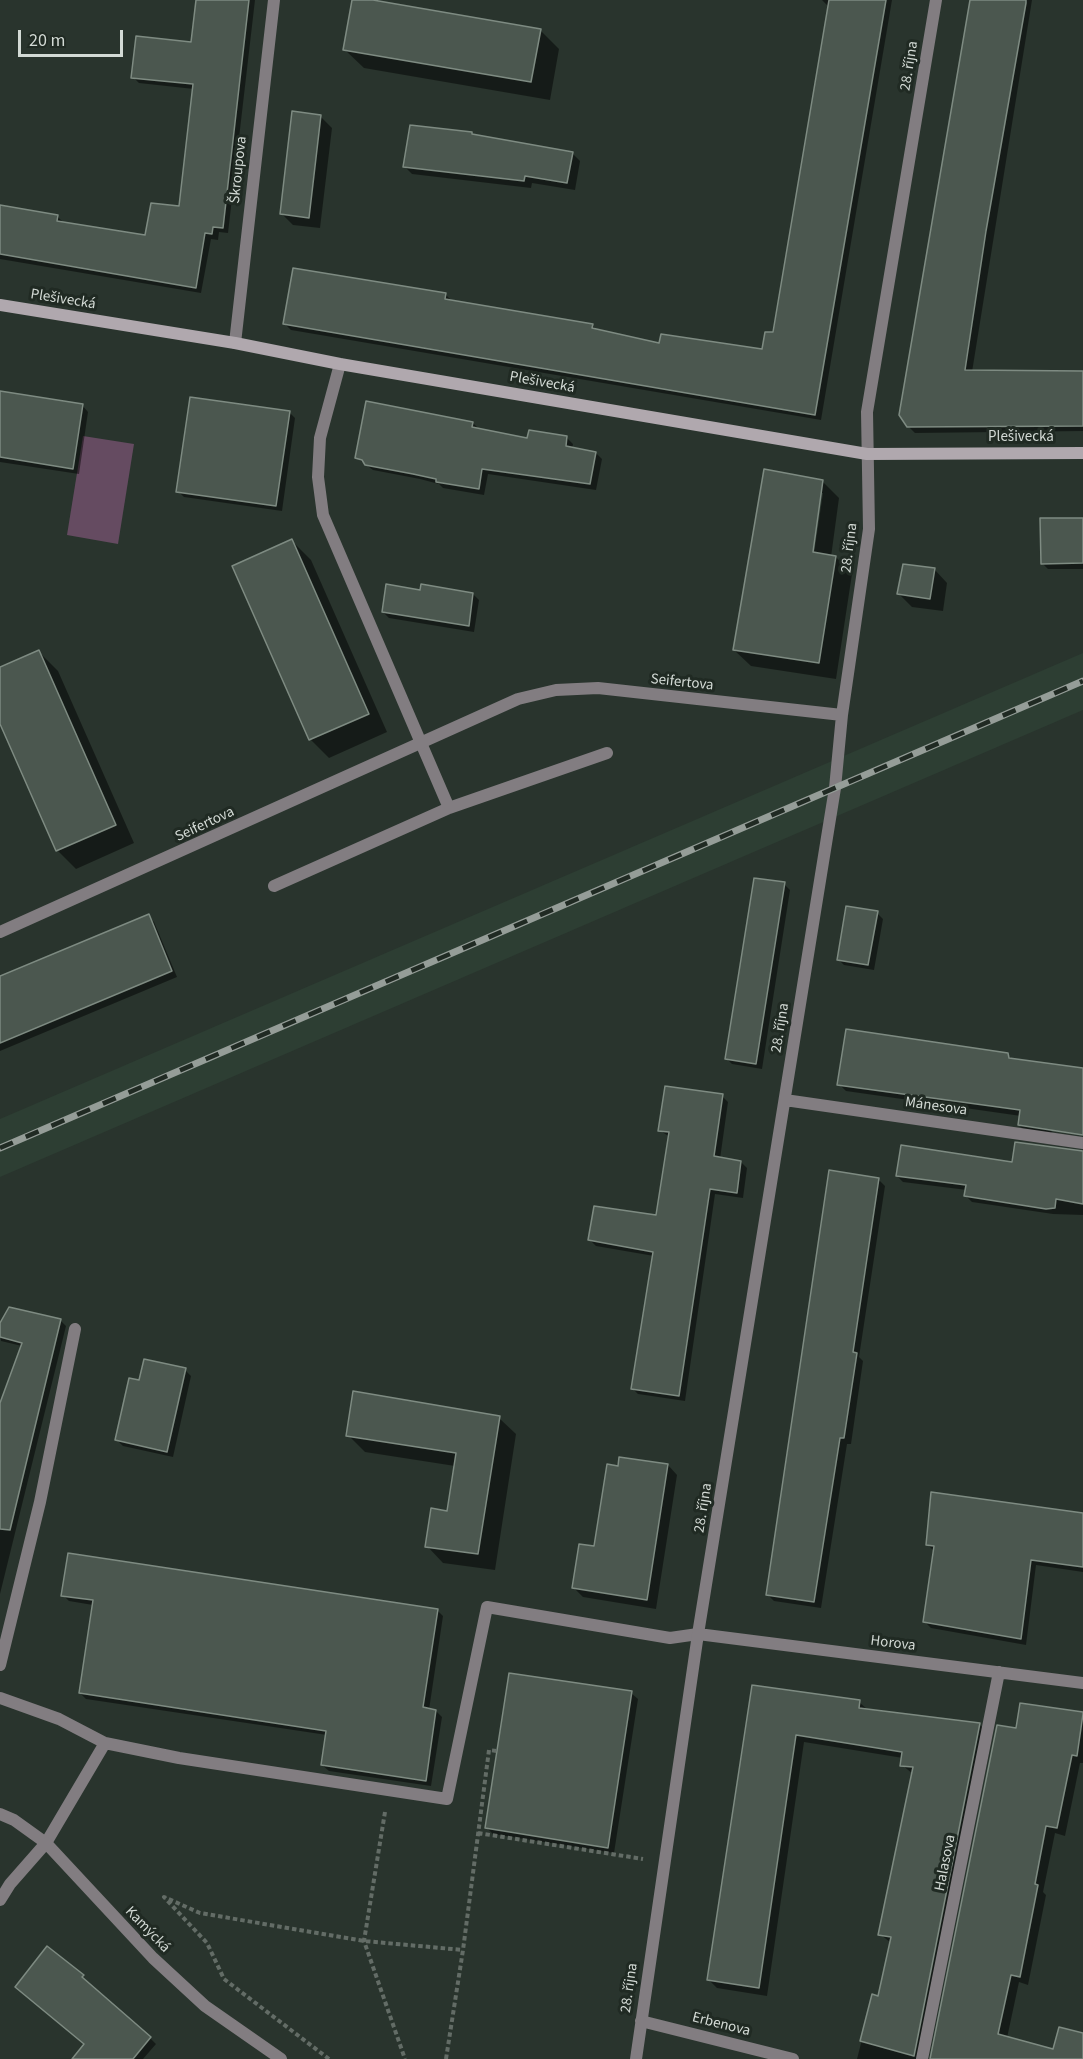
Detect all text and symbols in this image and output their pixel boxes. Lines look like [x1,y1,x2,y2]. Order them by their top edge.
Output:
scale bar [21,18,126,56]
text: 20 m [29,28,65,53]
street label: 28. října [897,40,923,92]
street label: Škroupova [227,136,251,204]
street label: Plešivecká [29,286,97,314]
street label: Plešivecká [508,368,576,398]
street label: Plešivecká [988,429,1054,447]
street label: 28. října [838,522,862,574]
street label: Seifertova [650,671,714,695]
street label: Seifertova [173,803,237,847]
street label: 28. října [768,1002,794,1054]
street label: Mánesova [904,1094,968,1120]
street label: 28. října [691,1482,717,1534]
street label: Horova [869,1632,917,1656]
street label: Halasova [932,1833,960,1893]
street label: Kamýcká [121,1903,173,1957]
street label: 28. října [618,1962,642,2014]
street label: Erbenova [690,2009,752,2041]

